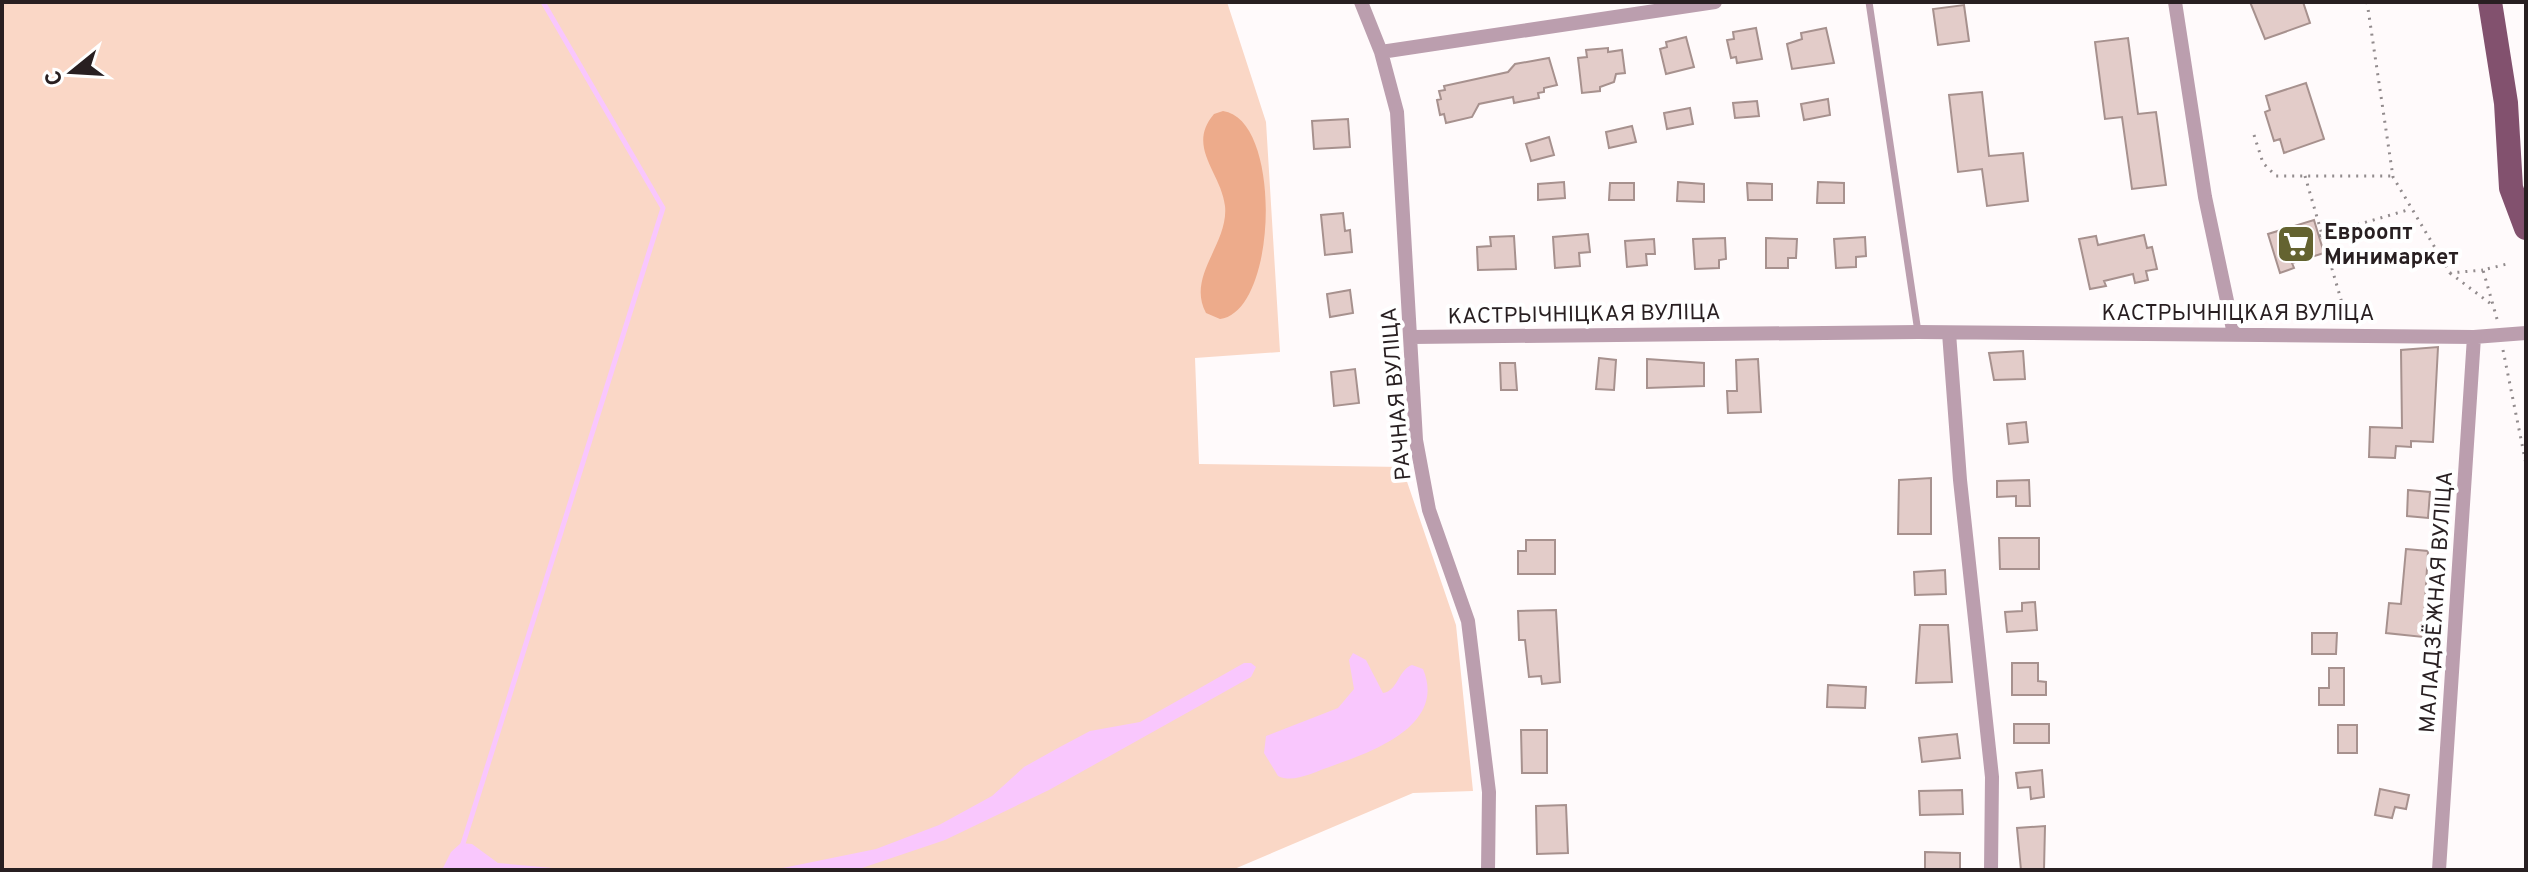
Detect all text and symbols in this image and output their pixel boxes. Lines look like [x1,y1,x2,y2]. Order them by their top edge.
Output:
north arrow [32,32,112,112]
text: С [40,67,70,88]
place label: Евроопт Минимаркет [2324,220,2459,272]
supermarket icon: Евроопт Минимаркет [2275,223,2317,265]
street label: КАСТРЫЧНІЦКАЯ ВУЛІЦА [1447,300,1721,331]
street label: КАСТРЫЧНІЦКАЯ ВУЛІЦА [2101,301,2375,328]
street label: РАЧНАЯ ВУЛІЦА [1376,306,1419,481]
street label: МАЛАДЗЁЖНАЯ ВУЛІЦА [2413,470,2460,734]

